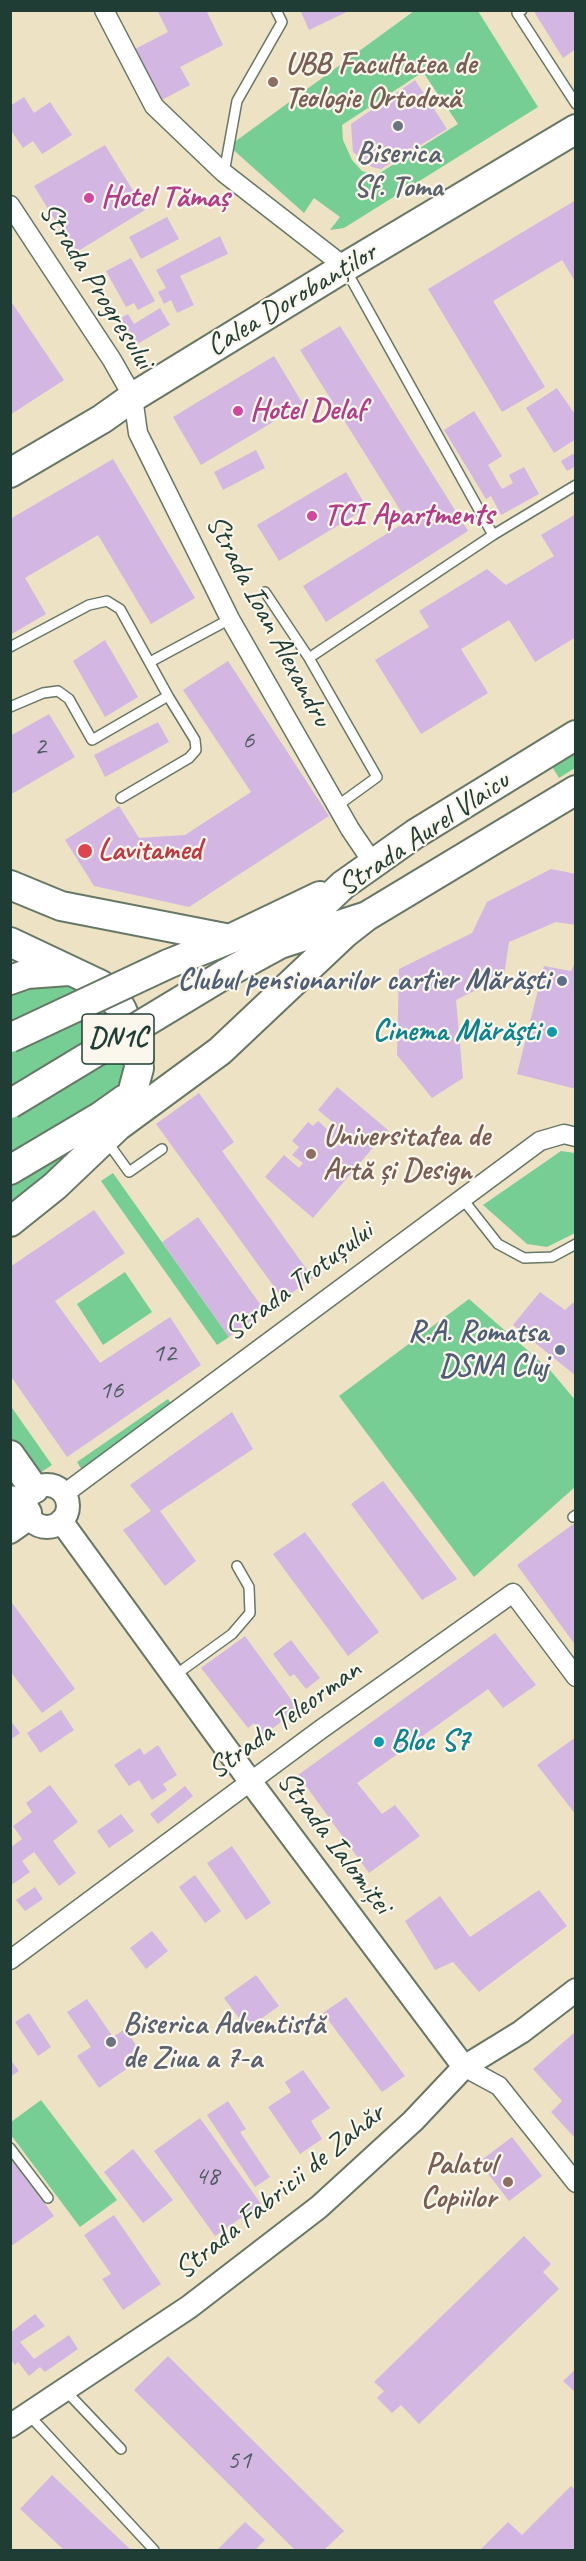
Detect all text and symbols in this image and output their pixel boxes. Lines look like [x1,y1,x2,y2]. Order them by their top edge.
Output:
place label: UBB Facultatea de Teologie Ortodoxă [285,47,476,118]
marker: UBB Facultatea de Teologie Ortodoxă [266,75,280,89]
marker: Biserica Sf. Toma [391,119,405,133]
place label: Biserica Sf. Toma [354,136,442,207]
place label: Hotel Tămaș [101,180,229,216]
marker: Hotel Tămaș [82,191,96,205]
street label: Strada Progresului [30,196,162,376]
street label: Calea Dorobanților [200,235,384,365]
place label: Hotel Delaf [250,393,365,429]
marker: Hotel Delaf [231,404,245,418]
place label: TCI Apartments [324,498,494,534]
street label: Strada Ioan Alexandru [197,509,339,733]
marker: TCI Apartments [305,509,319,523]
house number: 6 [242,725,254,757]
house number: 2 [34,731,46,763]
street label: Strada Aurel Vlaicu [331,763,517,905]
place label: Lavitamed [98,833,201,869]
marker: Lavitamed [76,842,94,860]
place label: Clubul pensionarilor cartier Mărăști [178,963,550,999]
marker: Clubul pensionarilor cartier Mărăști [555,974,569,988]
road number: DN1C [82,1014,154,1064]
place label: Cinema Mărăști [373,1014,540,1050]
marker: Cinema Mărăști [545,1025,559,1039]
place label: Universitatea de Artă și Design [323,1119,489,1190]
marker: Universitatea de Artă și Design [304,1147,318,1161]
street label: Strada Trotușului [217,1214,381,1350]
place label: R.A. Romatsa DSNA Cluj [408,1315,548,1386]
house number: 12 [152,1338,176,1370]
marker: R.A. Romatsa DSNA Cluj [553,1343,567,1357]
house number: 16 [99,1375,123,1407]
street label: Strada Teleorman [201,1652,369,1788]
place label: Bloc S7 [391,1724,469,1760]
marker: Bloc S7 [372,1735,386,1749]
street label: Strada Ialomiței [269,1764,399,1922]
place label: Biserica Adventistă de Ziua a 7-a [123,2007,325,2078]
marker: Biserica Adventistă de Ziua a 7-a [104,2035,118,2049]
street label: Strada Fabricii de Zahăr [168,2096,392,2288]
place label: Palatul Copiilor [421,2147,496,2218]
house number: 48 [195,2161,219,2193]
marker: Palatul Copiilor [501,2175,515,2189]
house number: 51 [227,2445,251,2477]

